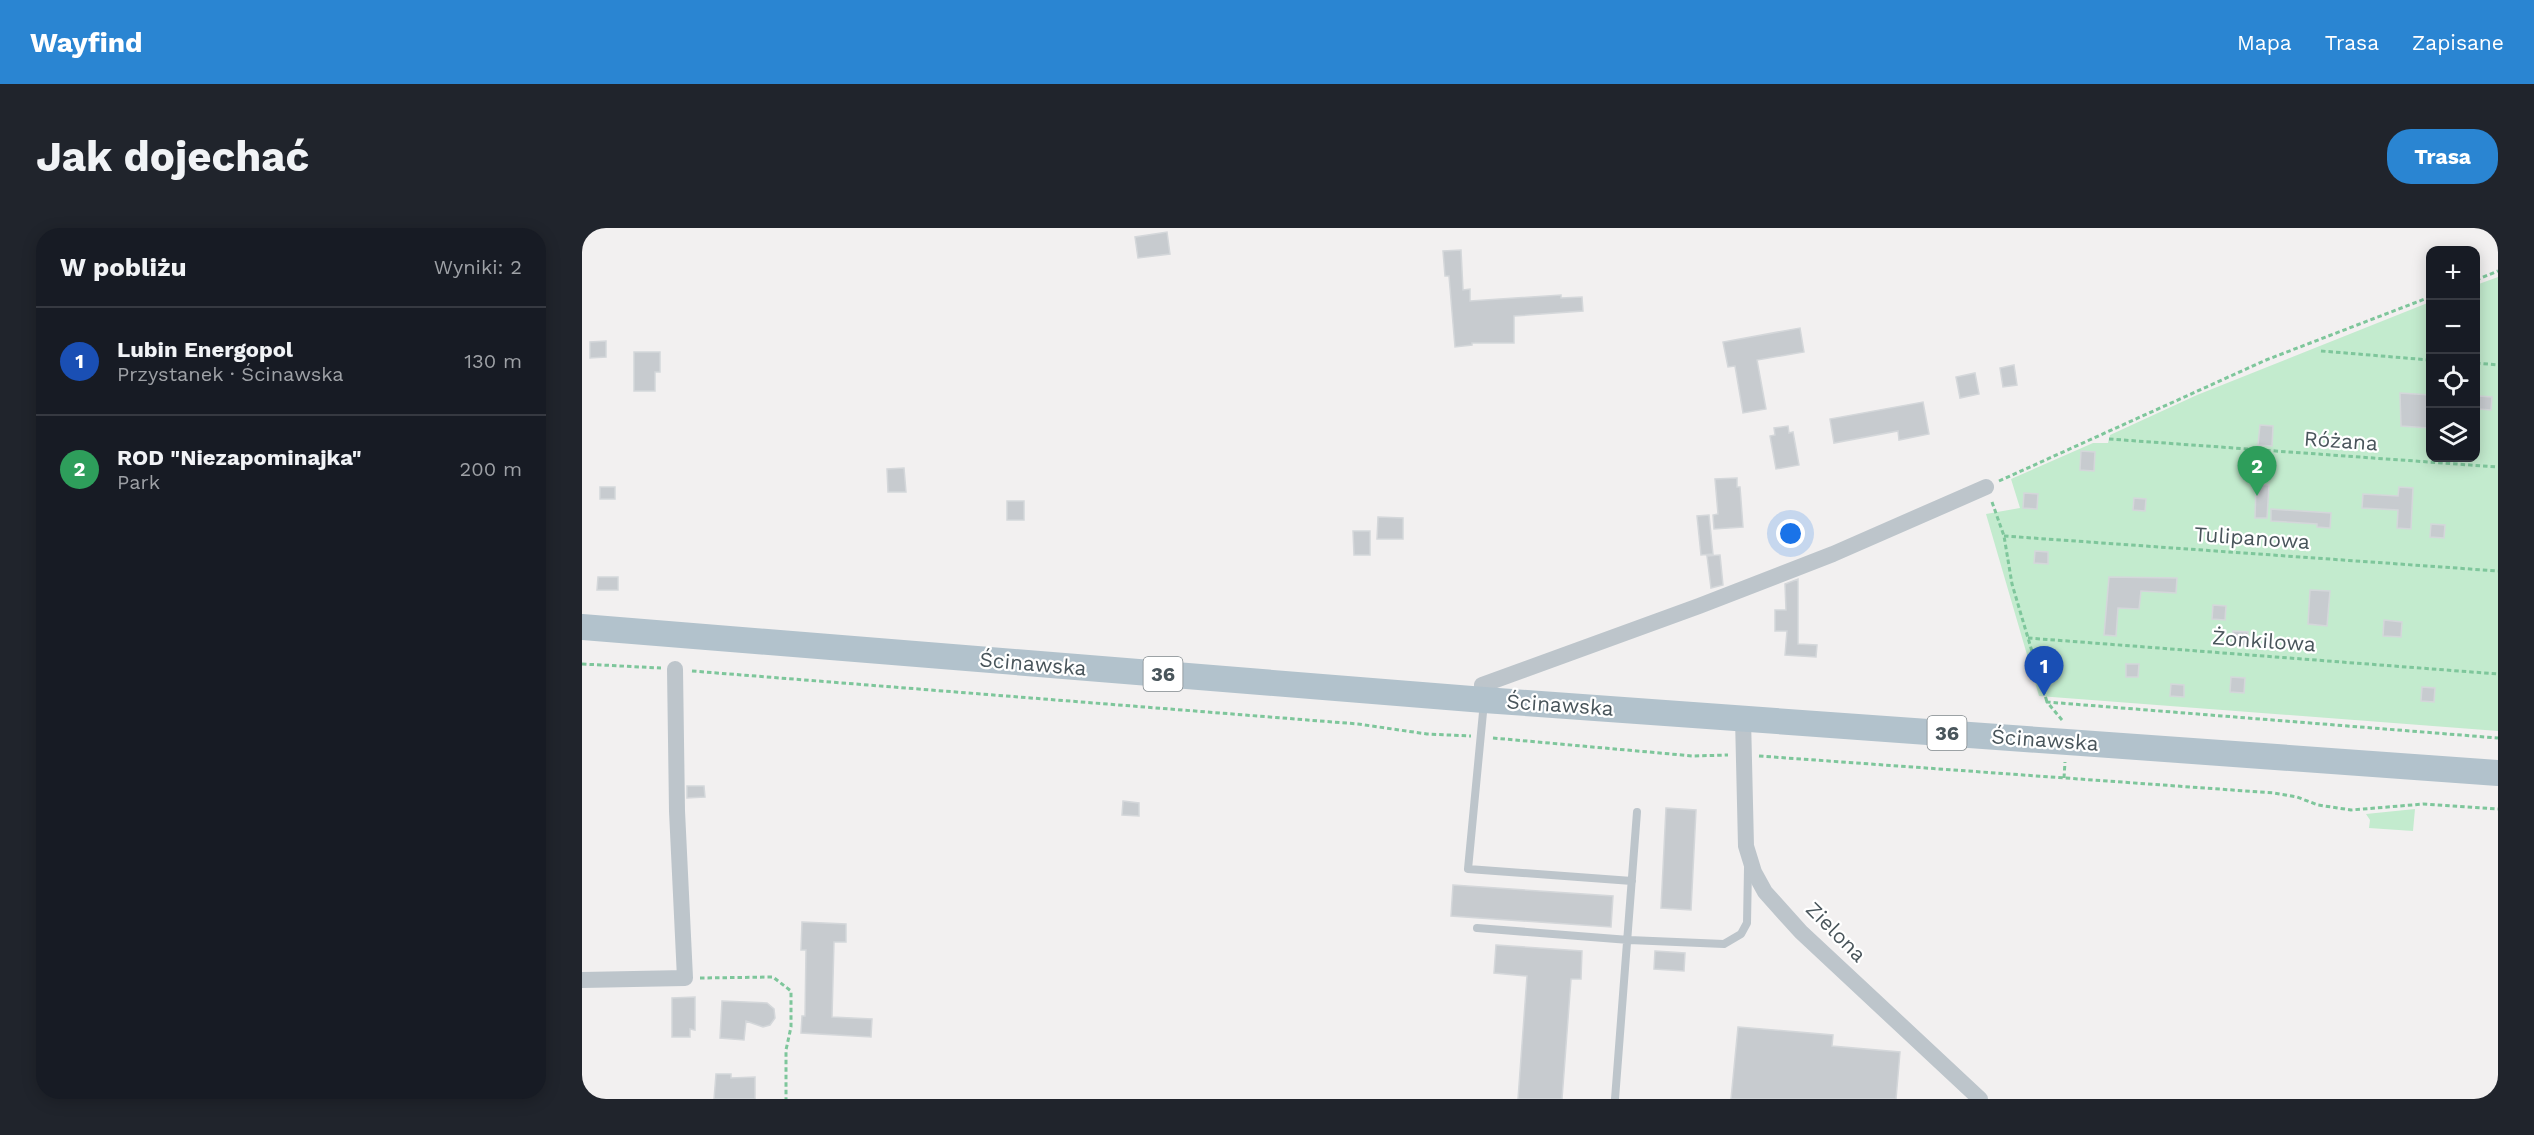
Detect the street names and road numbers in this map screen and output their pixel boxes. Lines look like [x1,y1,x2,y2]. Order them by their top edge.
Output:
street label: Różana [2303,425,2379,456]
street label: Tulipanowa [2193,521,2311,554]
street label: Żonkilowa [2211,624,2317,657]
street label: Ścinawska [978,646,1088,681]
road number: 36 [1144,657,1182,691]
street label: Ścinawska [1506,688,1615,721]
road number: 36 [1928,716,1966,750]
street label: Ścinawska [1991,723,2100,756]
street label: Zielona [1801,896,1872,967]

